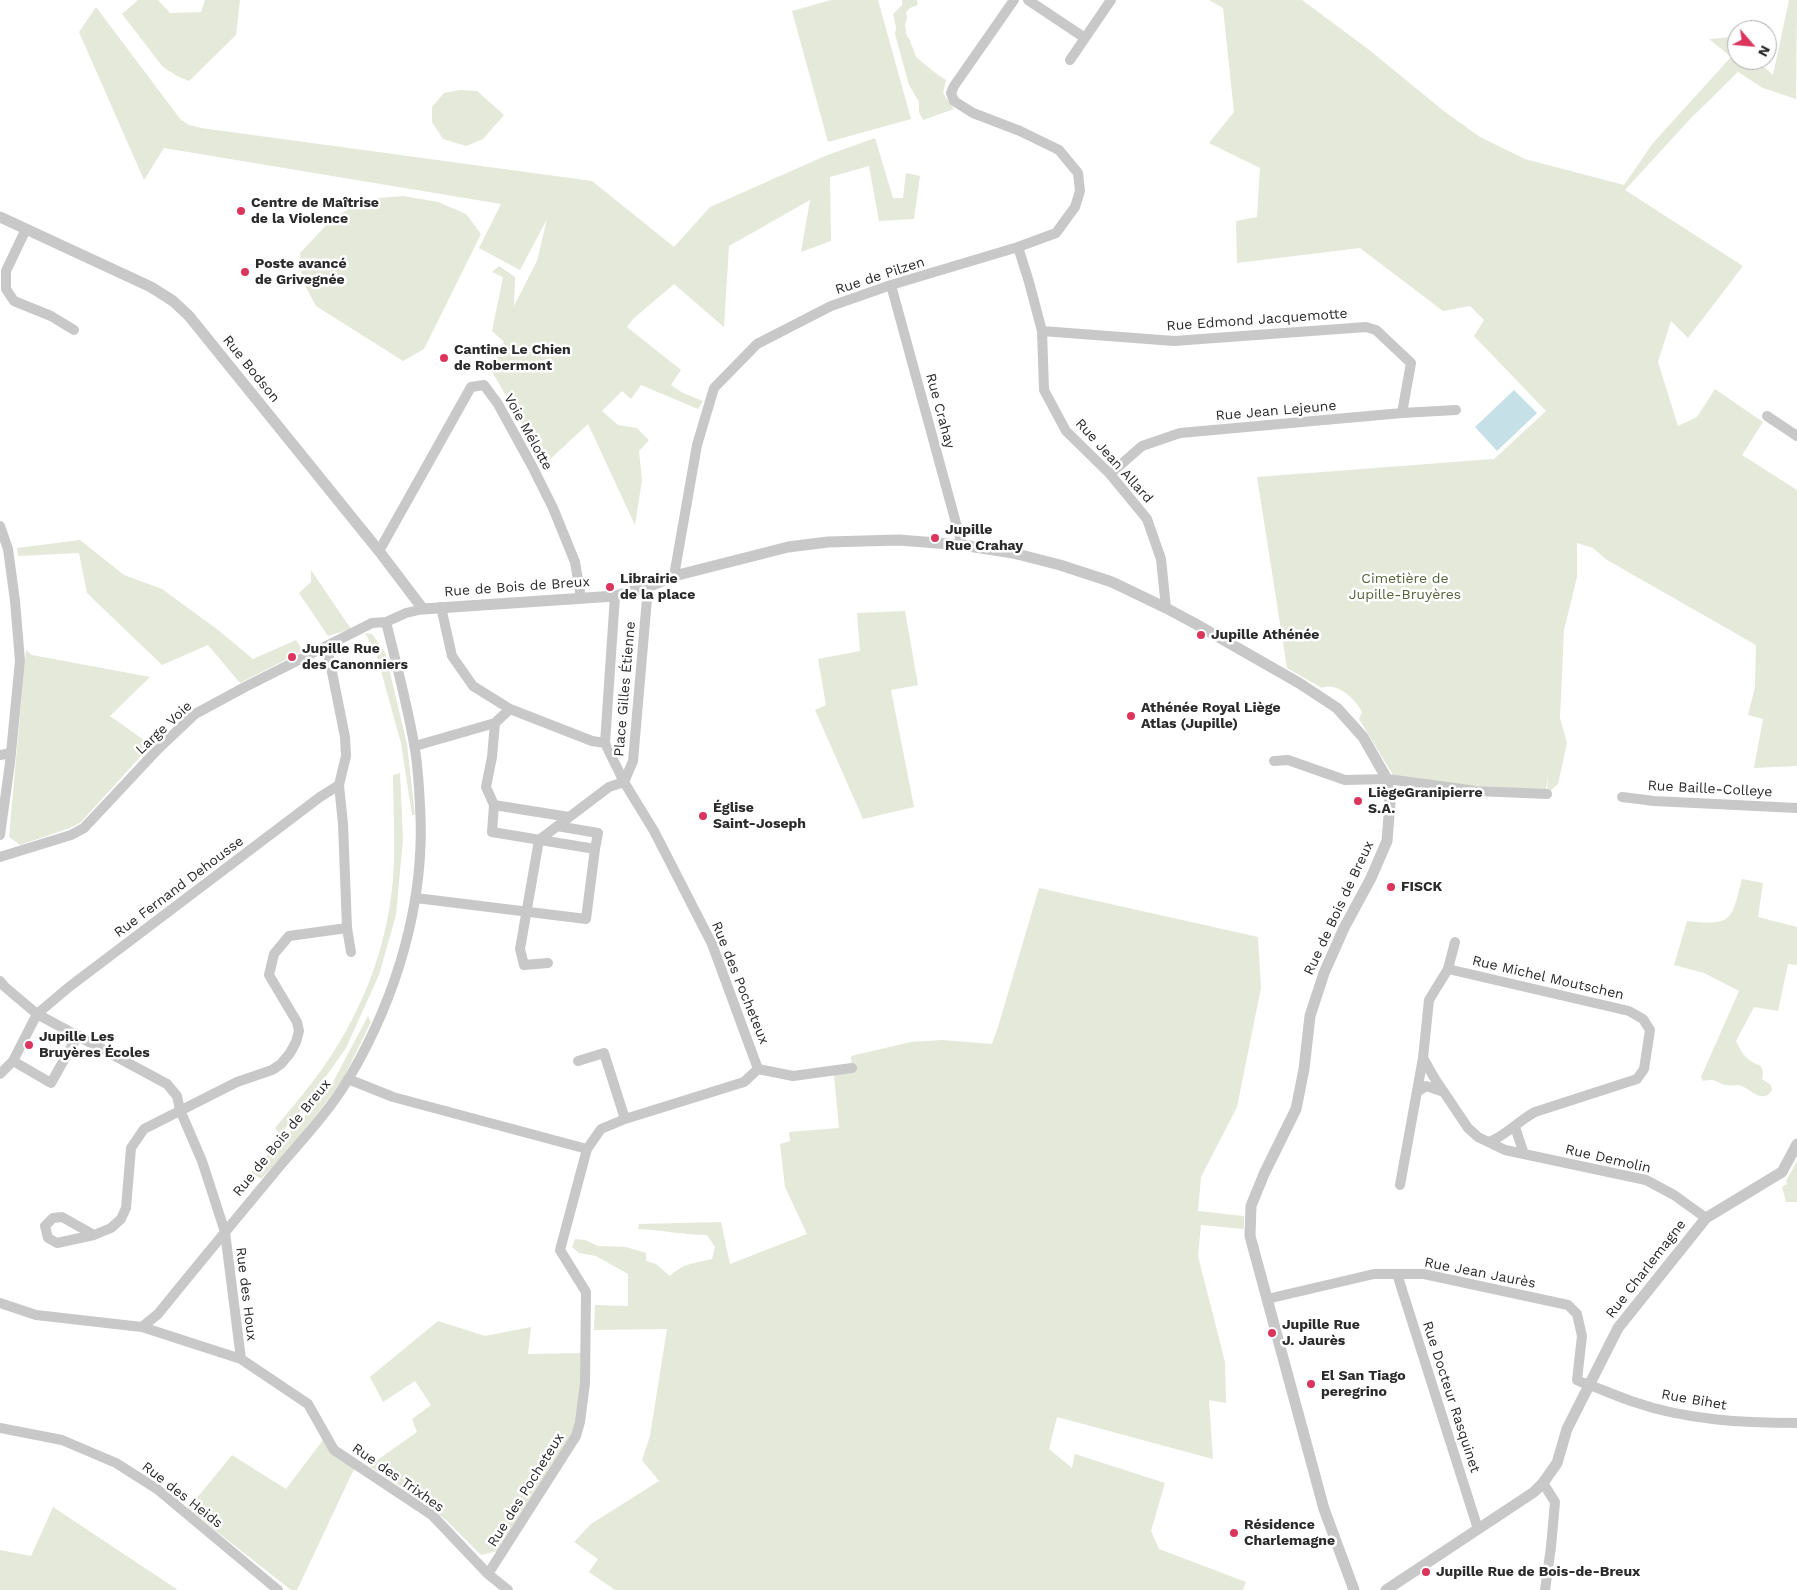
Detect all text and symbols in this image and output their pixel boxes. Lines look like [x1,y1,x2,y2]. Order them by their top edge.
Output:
north arrow [1727,20,1777,70]
text: N [1755,43,1774,60]
place label: Centre de Maîtrise de la Violence [251,195,379,228]
marker: Centre de Maîtrise de la Violence [235,205,247,217]
street label: Rue de Pilzen [833,254,927,298]
place label: Poste avancé de Grivegnée [255,256,347,288]
marker: Poste avancé de Grivegnée [239,266,251,278]
street label: Rue Edmond Jacquemotte [1166,305,1348,335]
street label: Rue Bodson [219,332,283,406]
place label: Cantine Le Chien de Robermont [454,342,571,374]
marker: Cantine Le Chien de Robermont [438,352,450,364]
street label: Rue Crahay [922,372,958,450]
street label: Voie Mélotte [500,391,556,473]
street label: Rue Jean Lejeune [1215,397,1337,425]
street label: Rue Jean Allard [1072,415,1156,507]
place label: Jupille Rue Crahay [945,522,1023,554]
marker: Jupille Rue Crahay [929,532,941,544]
place label: Librairie de la place [620,571,695,604]
park label: Cimetière de Jupille-Bruyères [1349,571,1461,604]
street label: Rue de Bois de Breux [444,574,590,600]
marker: Librairie de la place [604,581,616,593]
street label: Place Gilles Étienne [611,621,639,757]
place label: Jupille Athénée [1211,627,1319,643]
marker: Jupille Athénée [1195,629,1207,641]
place label: Jupille Rue des Canonniers [302,641,408,674]
marker: Jupille Rue des Canonniers [286,651,298,663]
street label: Large Voie [132,698,196,758]
place label: Athénée Royal Liège Atlas (Jupille) [1141,700,1281,732]
marker: Athénée Royal Liège Atlas (Jupille) [1125,710,1137,722]
street label: Rue Baille-Colleye [1647,777,1773,801]
place label: LiègeGranipierre S.A. [1368,785,1482,818]
marker: LiègeGranipierre S.A. [1352,795,1364,807]
place label: Église Saint-Joseph [713,800,806,832]
marker: Église Saint-Joseph [697,810,709,822]
street label: Rue Fernand Dehousse [111,833,247,941]
street label: Rue de Bois de Breux [1301,838,1377,978]
place label: FISCK [1401,879,1442,895]
marker: FISCK [1385,881,1397,893]
street label: Rue des Pocheteux [708,919,772,1047]
street label: Rue Michel Moutschen [1470,952,1626,1004]
place label: Jupille Les Bruyères Écoles [39,1029,150,1062]
marker: Jupille Les Bruyères Écoles [23,1039,35,1051]
street label: Rue de Bois de Breux [229,1076,335,1200]
street label: Rue Demolin [1564,1141,1652,1177]
street label: Rue Charlemagne [1602,1216,1690,1322]
street label: Rue des Houx [232,1246,260,1342]
street label: Rue Jean Jaurès [1423,1254,1537,1292]
place label: Jupille Rue J. Jaurès [1282,1317,1360,1350]
street label: Rue Docteur Rasquinet [1419,1319,1483,1475]
marker: Jupille Rue J. Jaurès [1266,1327,1278,1339]
place label: El San Tiago peregrino [1321,1368,1406,1400]
marker: El San Tiago peregrino [1305,1378,1317,1390]
street label: Rue Bihet [1660,1386,1728,1414]
street label: Rue des Pocheteux [484,1430,568,1550]
street label: Rue des Trixhes [349,1440,447,1516]
street label: Rue des Heids [138,1458,226,1532]
place label: Résidence Charlemagne [1244,1517,1335,1550]
marker: Résidence Charlemagne [1228,1527,1240,1539]
place label: Jupille Rue de Bois-de-Breux [1436,1564,1640,1580]
marker: Jupille Rue de Bois-de-Breux [1420,1566,1432,1578]

